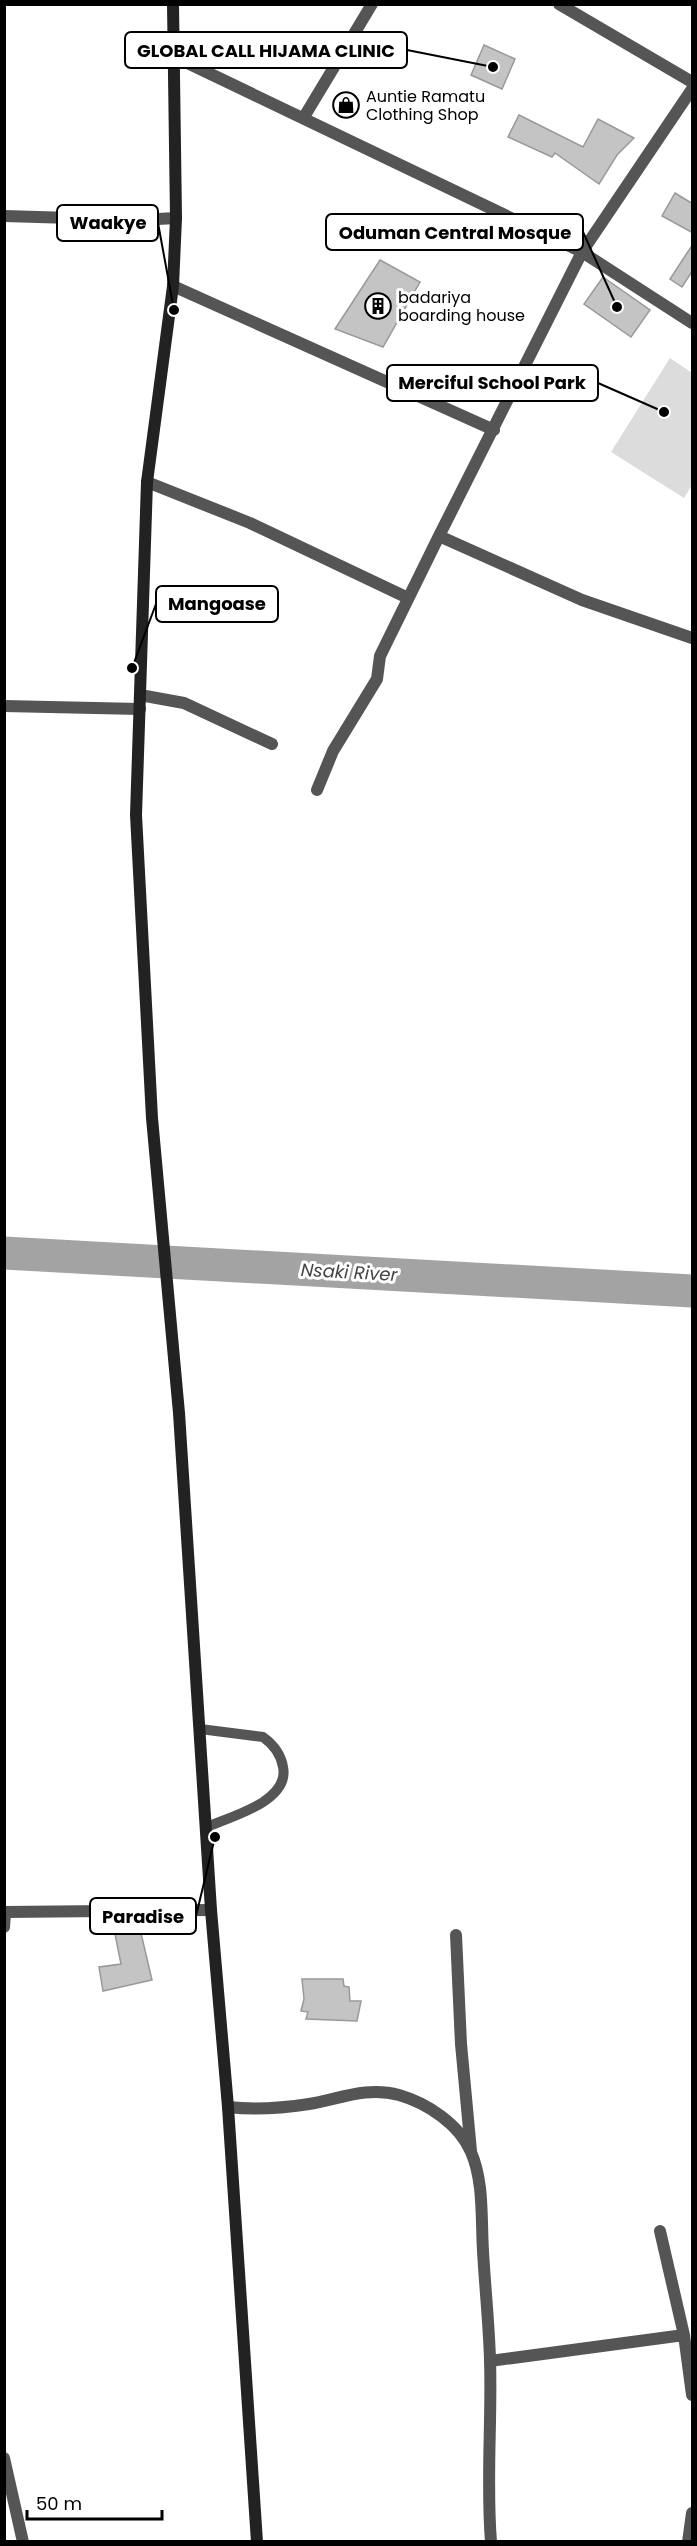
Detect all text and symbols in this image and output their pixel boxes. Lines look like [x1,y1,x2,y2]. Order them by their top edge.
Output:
callout: GLOBAL CALL HIJAMA CLINIC [125,32,407,68]
text: GLOBAL CALL HIJAMA CLINIC [137,38,395,63]
place label: Auntie Ramatu Clothing Shop [366,85,485,126]
shop icon: Auntie Ramatu Clothing Shop [331,90,361,120]
callout: Waakye [57,205,158,241]
text: Waakye [70,210,146,235]
callout: Oduman Central Mosque [326,214,583,250]
text: Oduman Central Mosque [339,220,571,245]
place label: badariya boarding house [398,286,525,327]
building icon: badariya boarding house [363,291,393,321]
callout: Merciful School Park [387,365,598,401]
text: Merciful School Park [398,370,587,395]
callout: Mangoase [156,586,278,622]
text: Mangoase [168,591,266,616]
water label: Nsaki River [300,1257,399,1287]
callout: Paradise [90,1898,196,1934]
text: Paradise [102,1904,184,1929]
scale bar [27,2483,162,2521]
text: 50 m [36,2491,82,2516]

